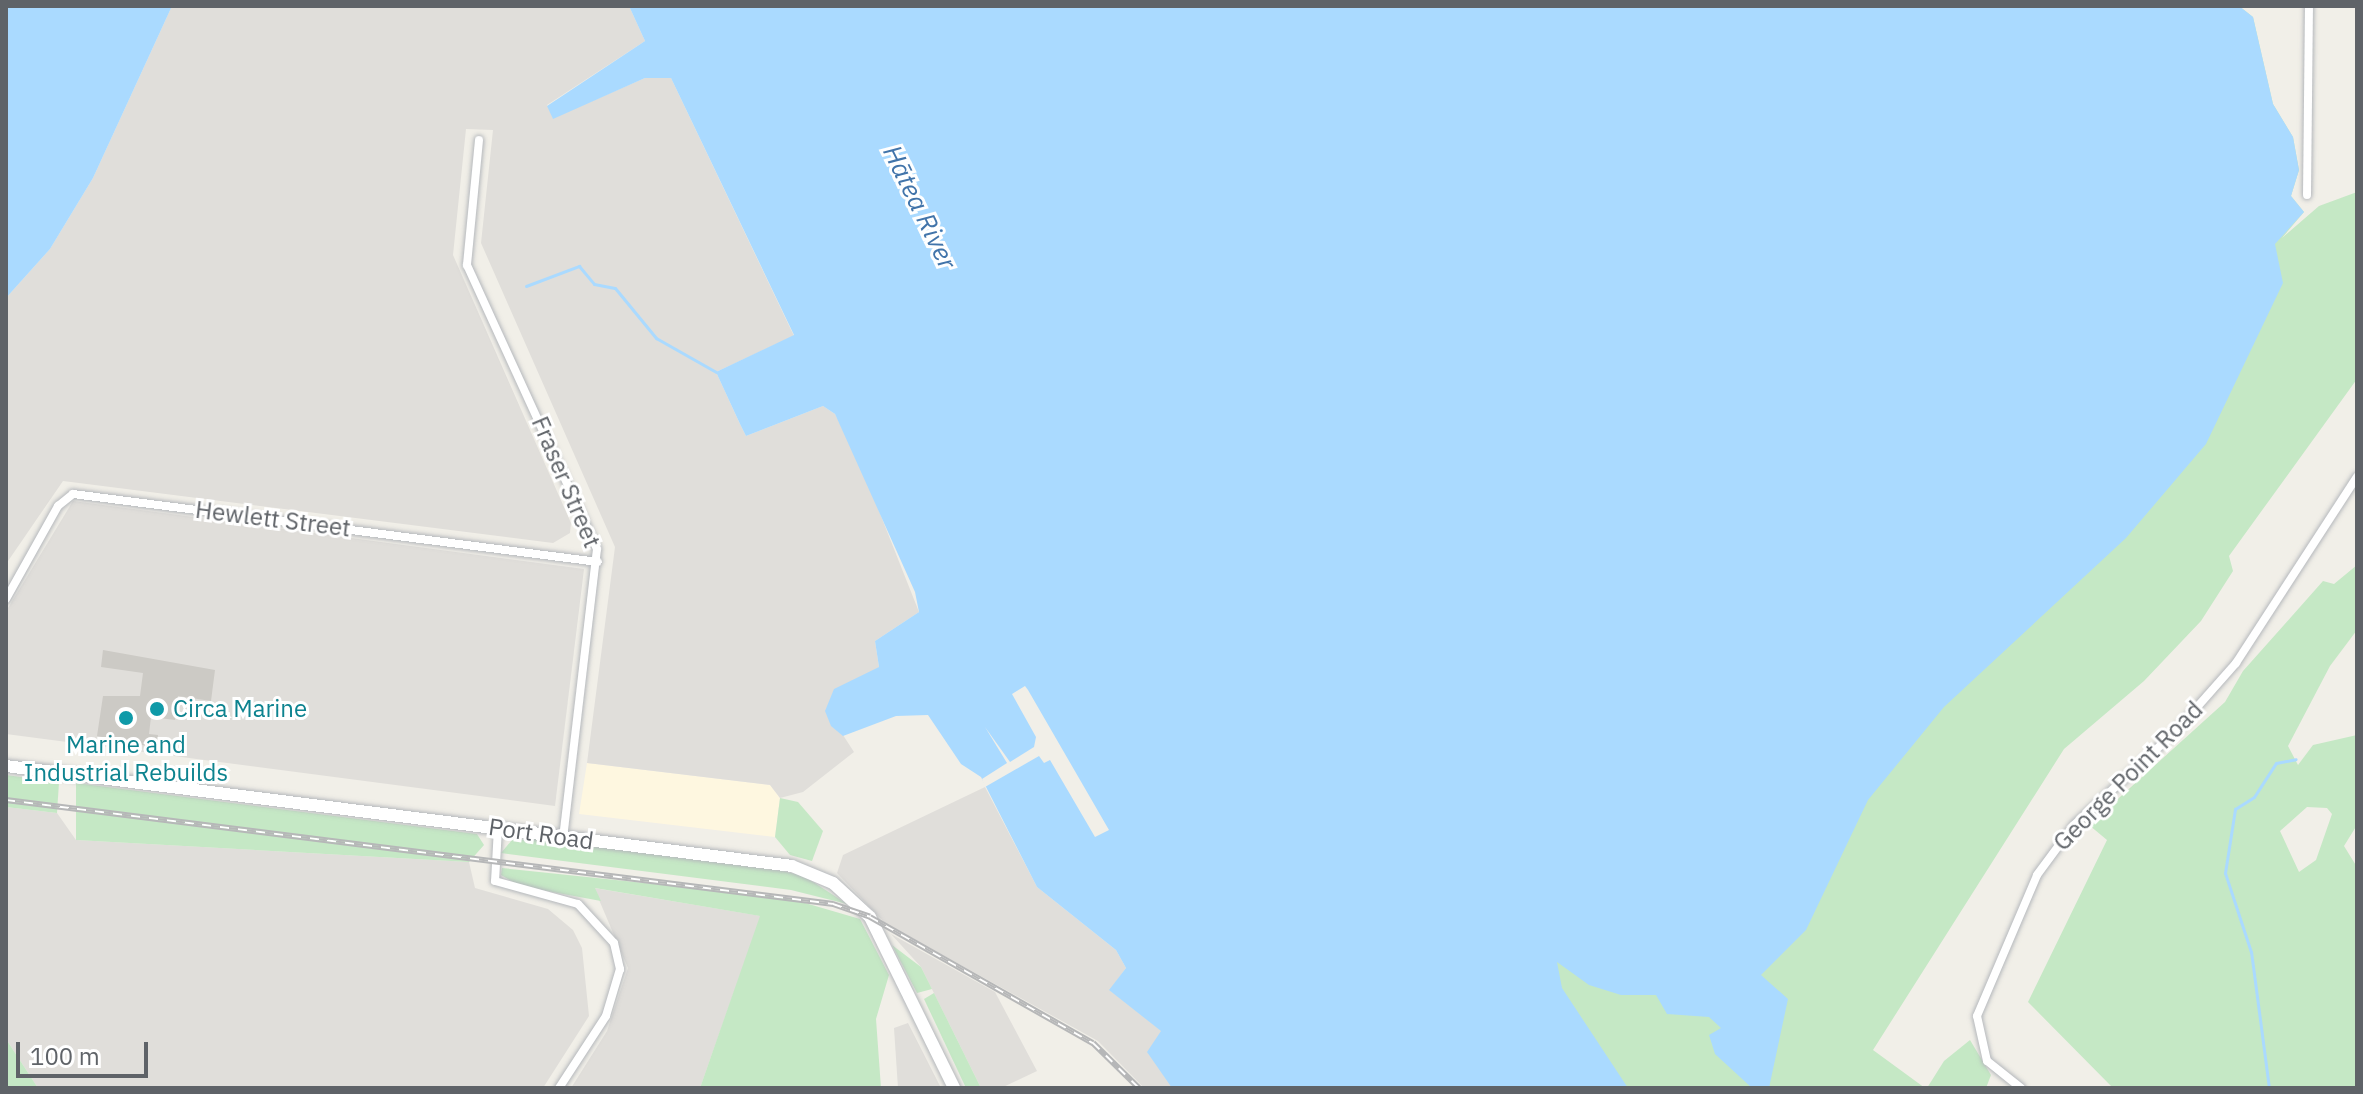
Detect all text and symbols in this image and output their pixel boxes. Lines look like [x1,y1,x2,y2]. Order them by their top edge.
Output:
water label: Hātea River [877,140,963,274]
street label: Fraser Street [525,412,607,552]
street label: Hewlett Street [194,495,352,543]
place label: Circa Marine [173,695,307,723]
street label: George Point Road [2047,695,2209,857]
marker: Circa Marine [148,700,166,718]
marker: Marine and Industrial Rebuilds [117,709,135,727]
place label: Marine and Industrial Rebuilds [24,731,228,787]
street label: Port Road [487,812,595,856]
scale bar [20,1026,152,1076]
text: 100 m [30,1040,100,1072]

